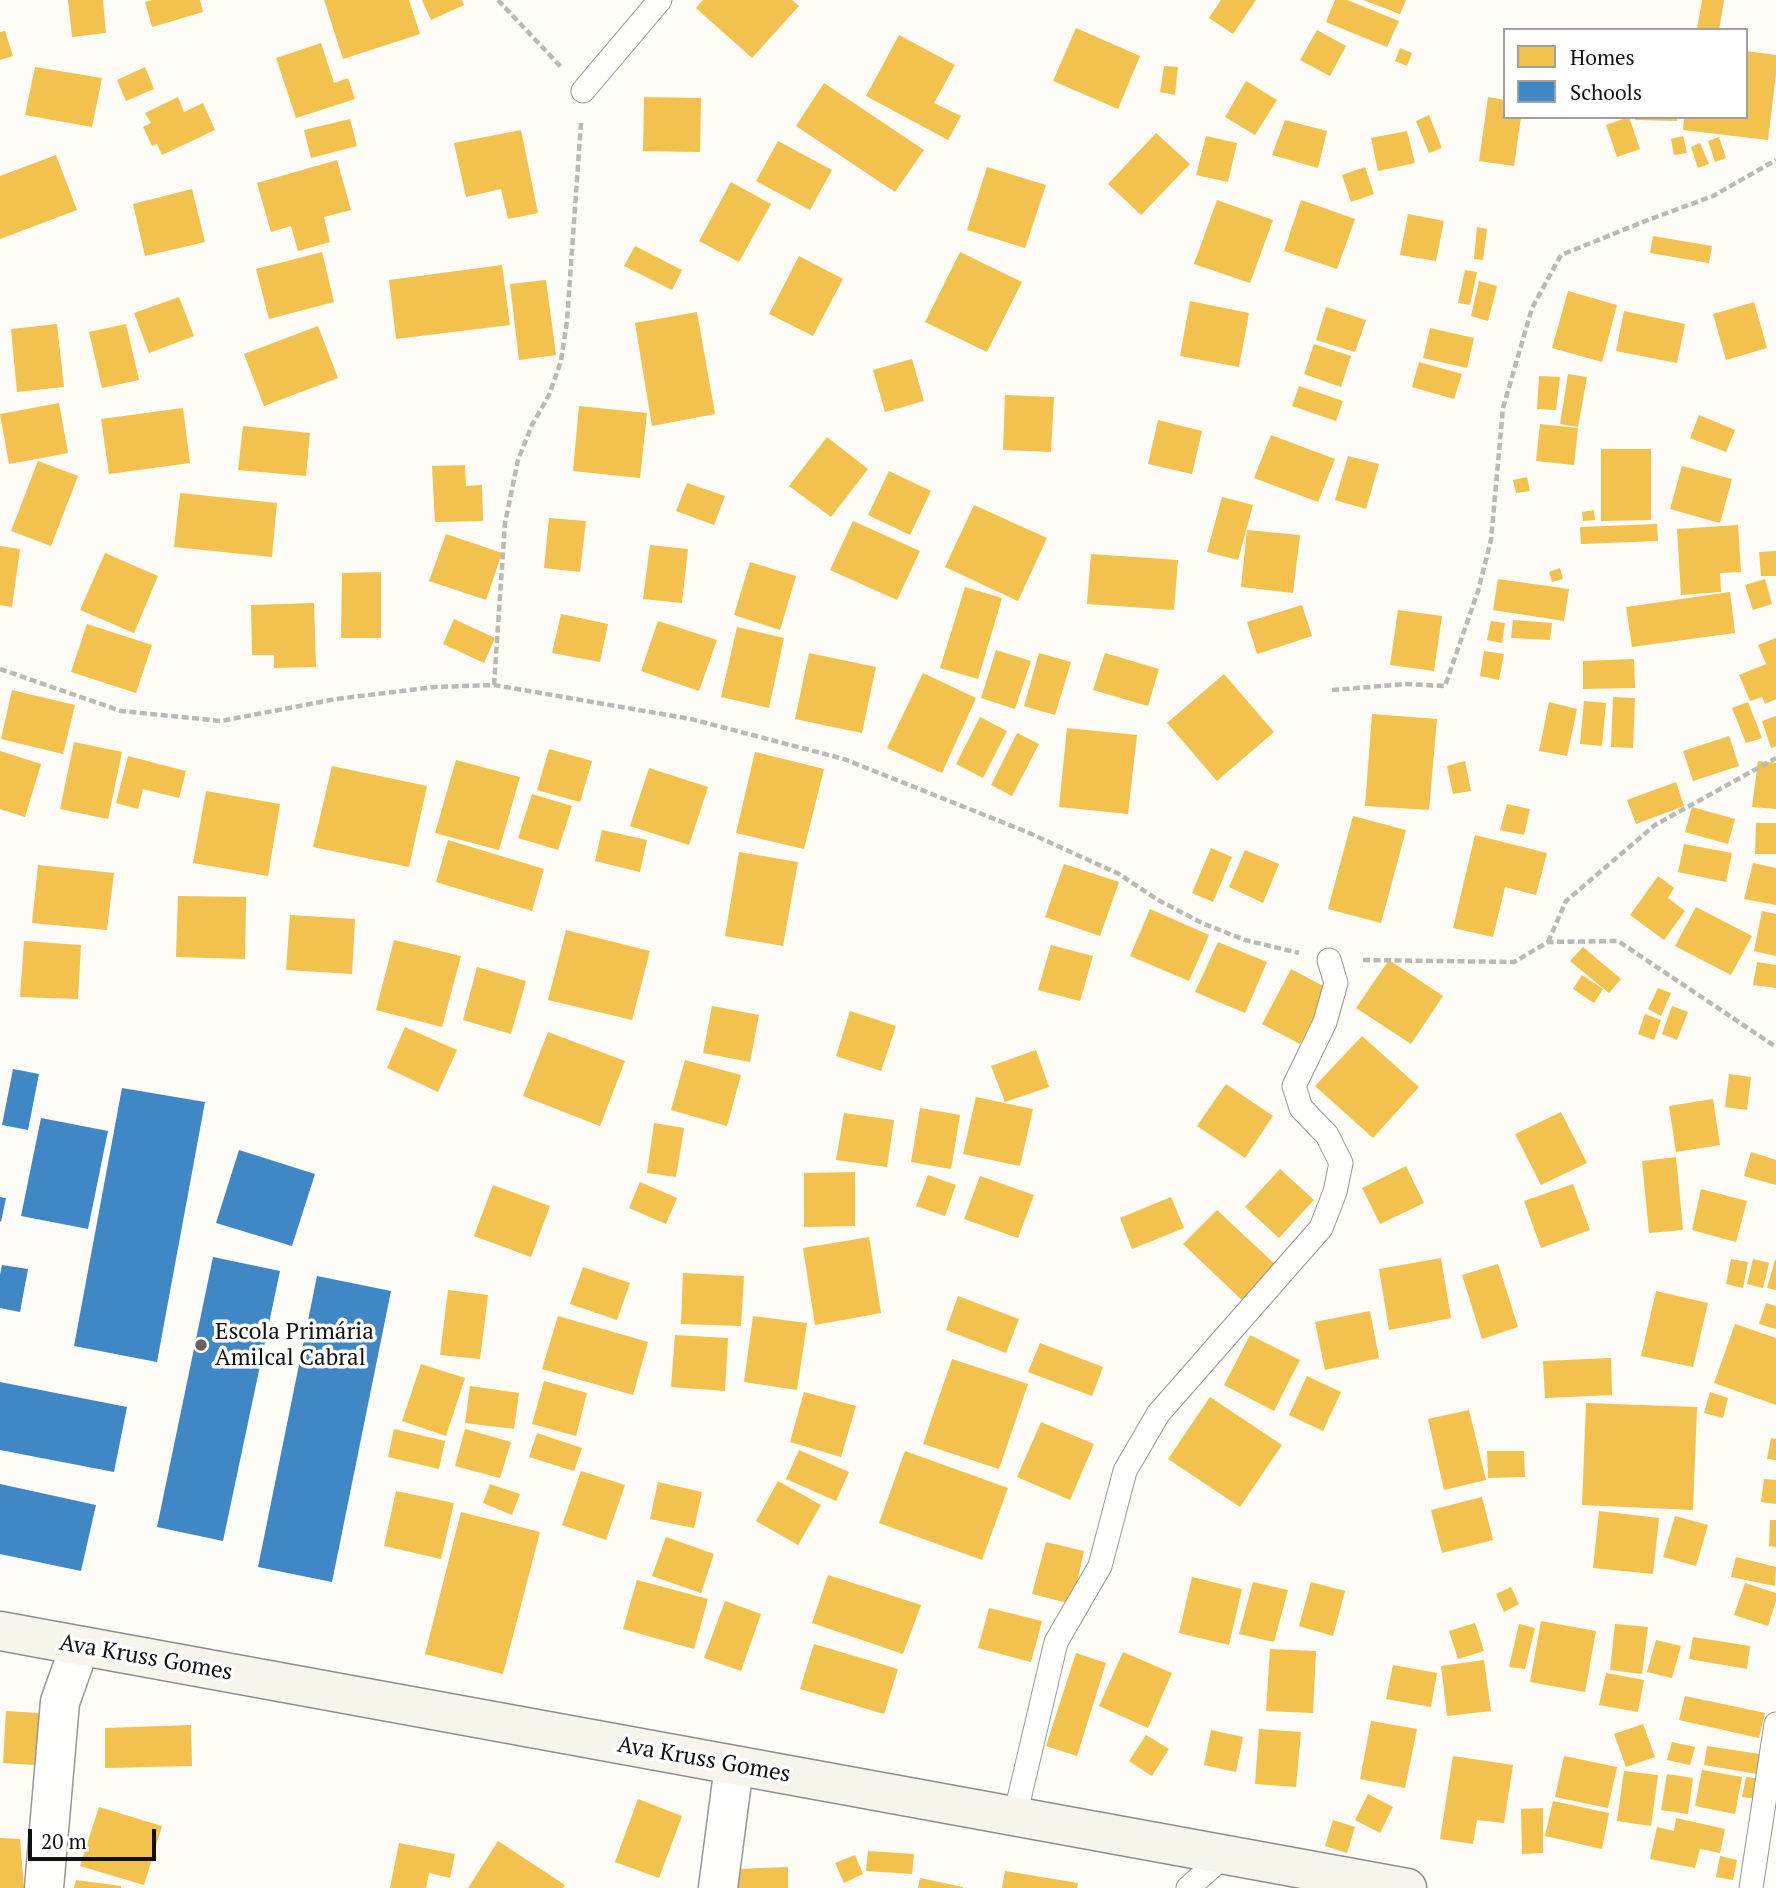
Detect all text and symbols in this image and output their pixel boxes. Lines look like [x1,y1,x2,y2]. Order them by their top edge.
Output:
legend [1503,28,1748,119]
text: Homes [1570,43,1635,71]
text: Schools [1570,78,1642,106]
place label: Escola Primária Amilcal Cabral [215,1318,374,1372]
marker: Escola Primária Amilcal Cabral [193,1337,209,1353]
street label: Ava Kruss Gomes [57,1629,235,1687]
street label: Ava Kruss Gomes [615,1731,793,1789]
scale bar [32,1814,159,1858]
text: 20 m [41,1827,87,1855]

